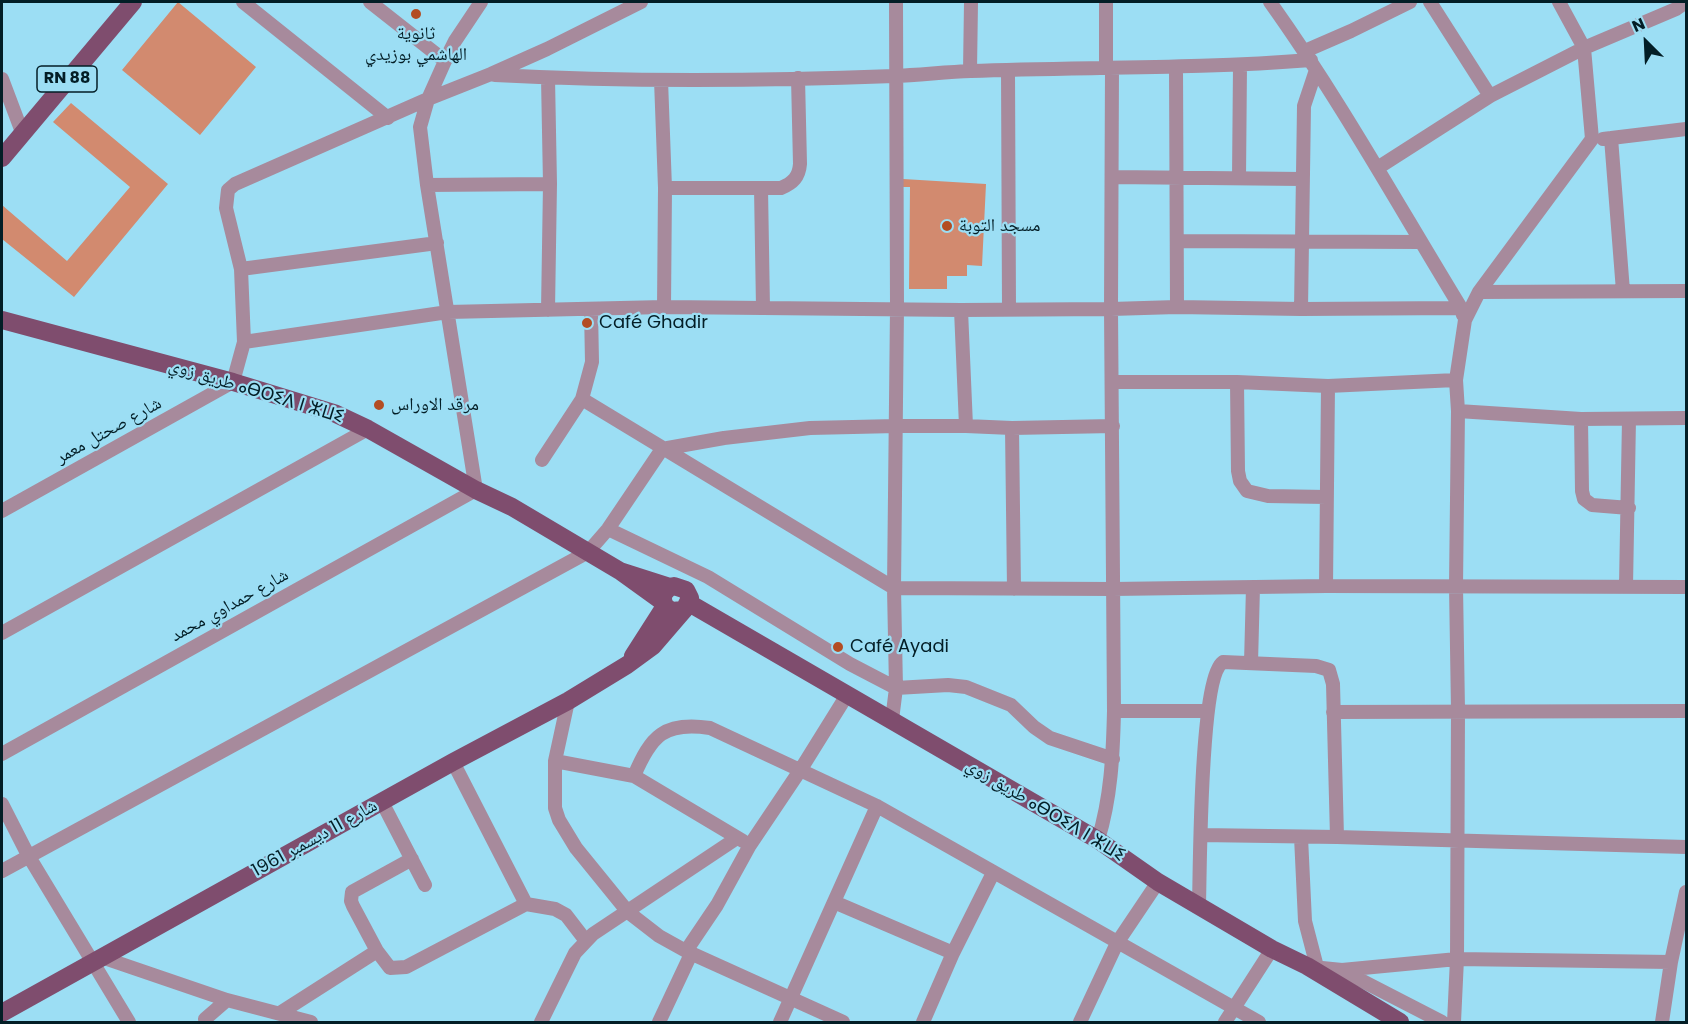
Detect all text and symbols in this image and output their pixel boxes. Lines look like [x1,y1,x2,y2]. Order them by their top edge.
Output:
marker: ثانوية الهاشمي بوزيدي [409,7,423,21]
north arrow [1616,12,1676,72]
text: N [1628,12,1649,38]
place label: ثانوية الهاشمي بوزيدي [365,23,467,66]
road number: RN 88 [37,66,97,92]
place label: مسجد التوبة [959,215,1041,237]
marker: مسجد التوبة [940,219,954,233]
place label: Café Ghadir [599,312,708,334]
marker: Café Ghadir [580,316,594,330]
street label: طريق زوي ⴰⴱⵔⵉⴷ ⵏ ⵣⵡⵉ [166,355,346,429]
street label: شارع صحتل معمر [52,393,166,469]
place label: مرقد الاوراس [391,394,479,416]
marker: مرقد الاوراس [372,398,386,412]
street label: شارع حمداوي محمد [167,565,293,647]
place label: Café Ayadi [850,636,949,658]
marker: Café Ayadi [831,640,845,654]
street label: طريق زوي ⴰⴱⵔⵉⴷ ⵏ ⵣⵡⵉ [962,755,1128,867]
street label: شارع 11 ديسمبر 1961 [249,796,381,882]

